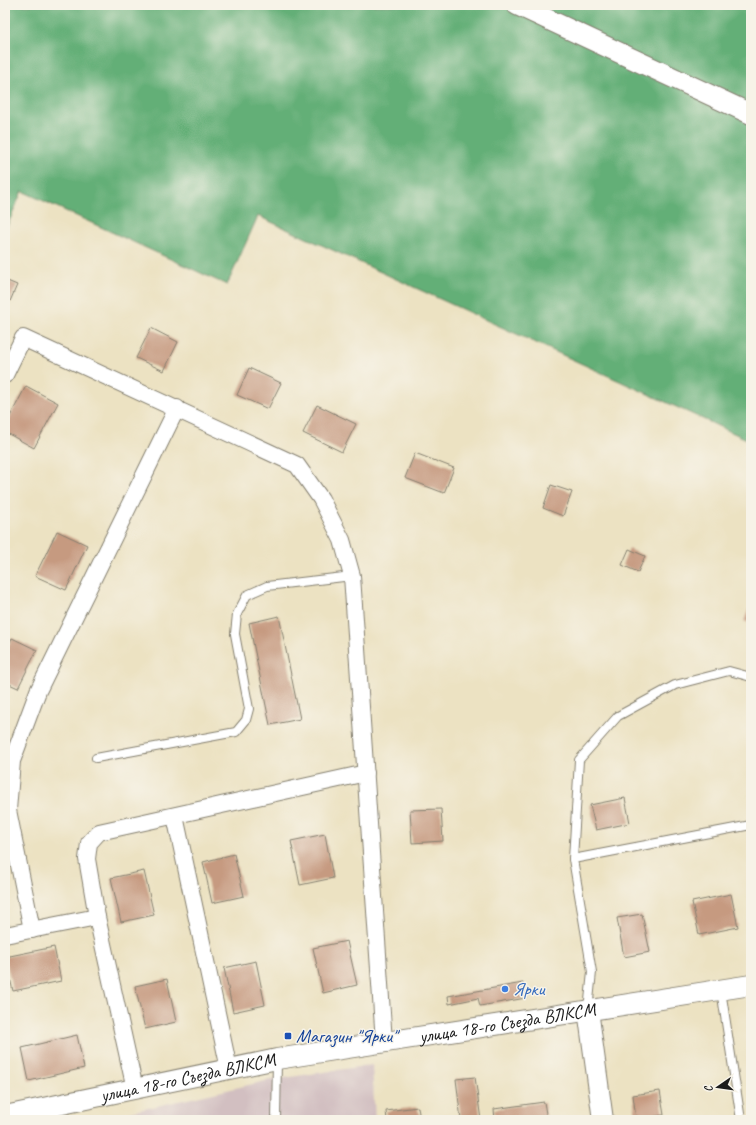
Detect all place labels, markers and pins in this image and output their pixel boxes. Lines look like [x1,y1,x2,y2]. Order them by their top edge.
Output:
place label: Ярки [513,977,546,1001]
marker: Ярки [500,984,510,994]
place label: Магазин "Ярки" [296,1024,400,1048]
marker: Магазин "Ярки" [283,1031,293,1041]

